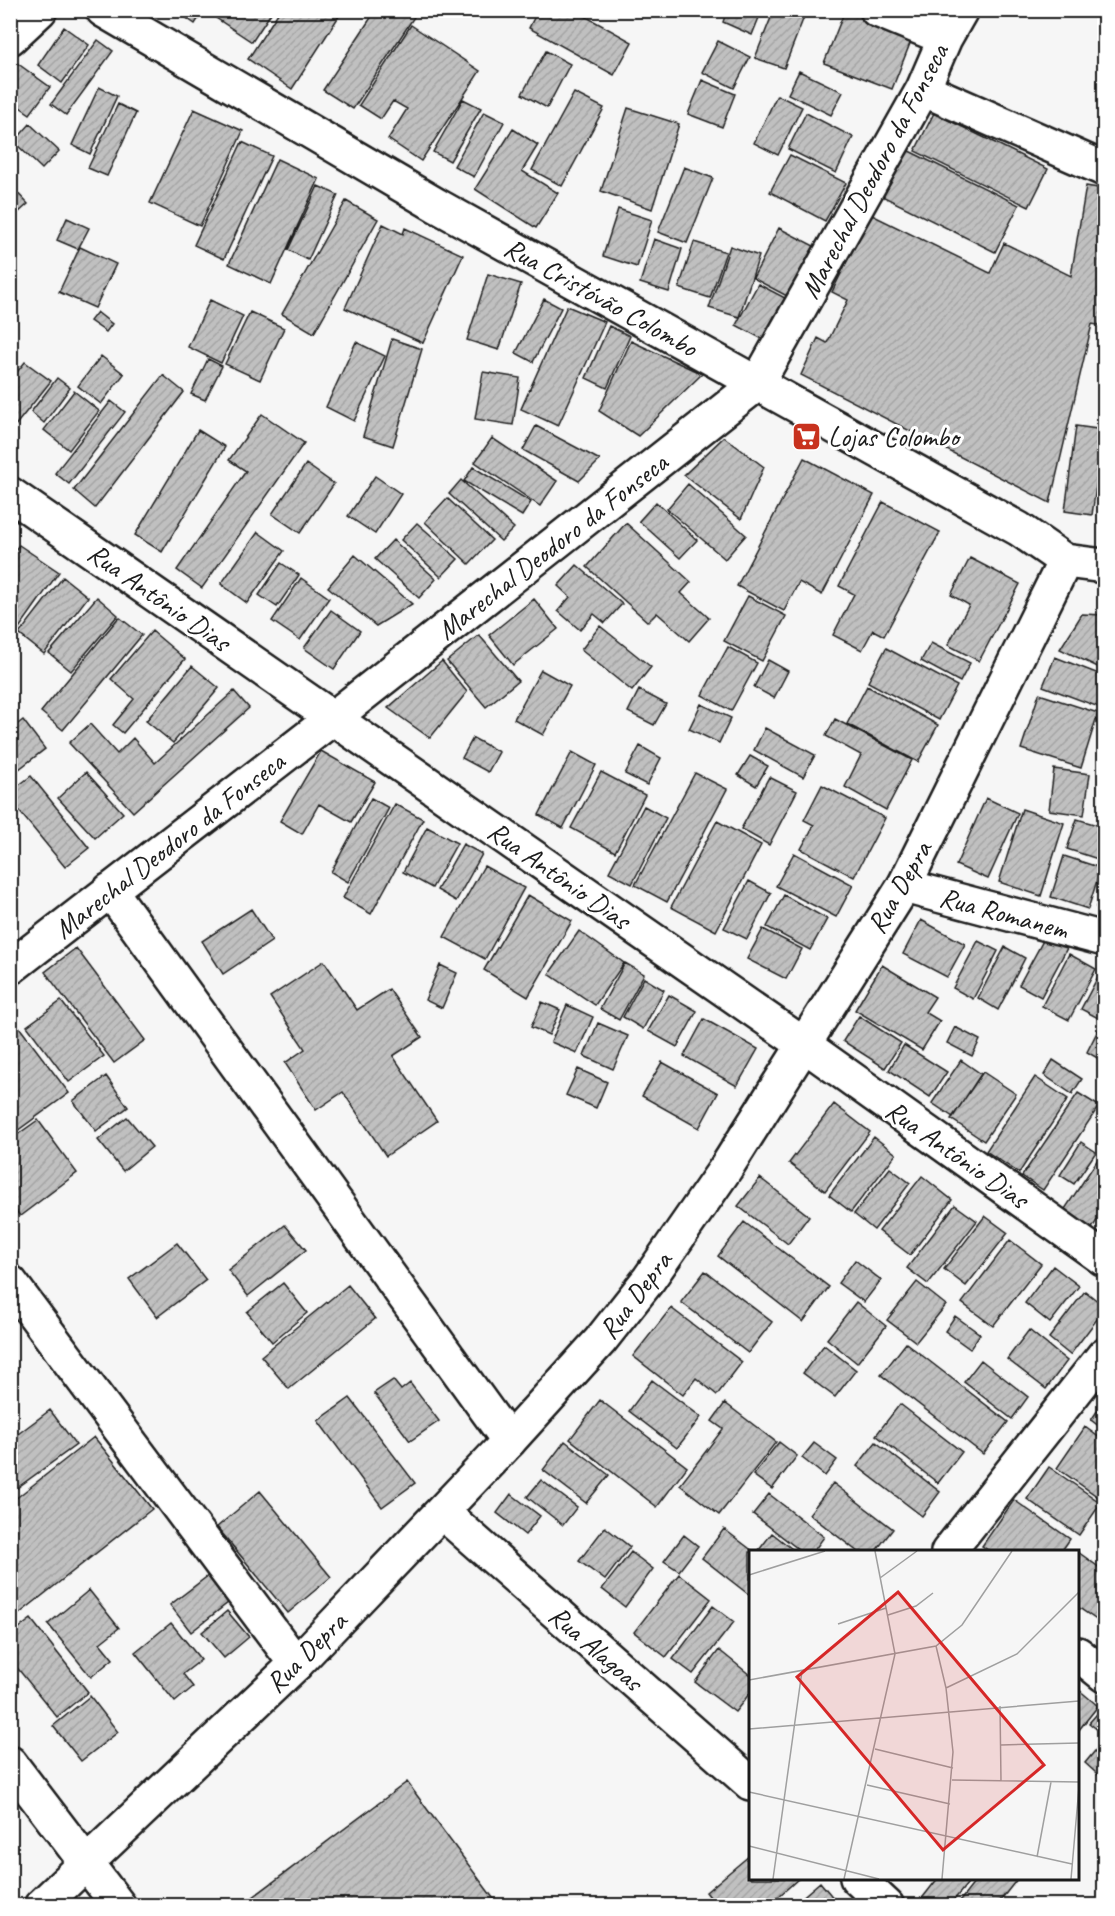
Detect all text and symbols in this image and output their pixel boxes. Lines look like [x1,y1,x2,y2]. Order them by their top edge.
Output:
street label: Marechal Deodoro da Fonseca [792,36,957,304]
street label: Rua Cristóvão Colombo [498,230,705,365]
place label: Lojas Colombo [828,419,962,454]
supermarket icon: Lojas Colombo [791,420,823,452]
street label: Marechal Deodoro da Fonseca [430,444,676,647]
street label: Rua Antônio Dias [81,535,239,660]
street label: Marechal Deodoro da Fonseca [47,743,293,946]
street label: Rua Antônio Dias [481,813,639,938]
street label: Rua Depra [859,833,940,939]
street label: Rua Romanem [936,879,1073,947]
street label: Rua Antônio Dias [879,1092,1037,1217]
street label: Rua Depra [591,1243,680,1346]
inset map [749,1550,1079,1880]
street label: Rua Alagoas [542,1598,652,1700]
street label: Rua Depra [258,1603,355,1700]

